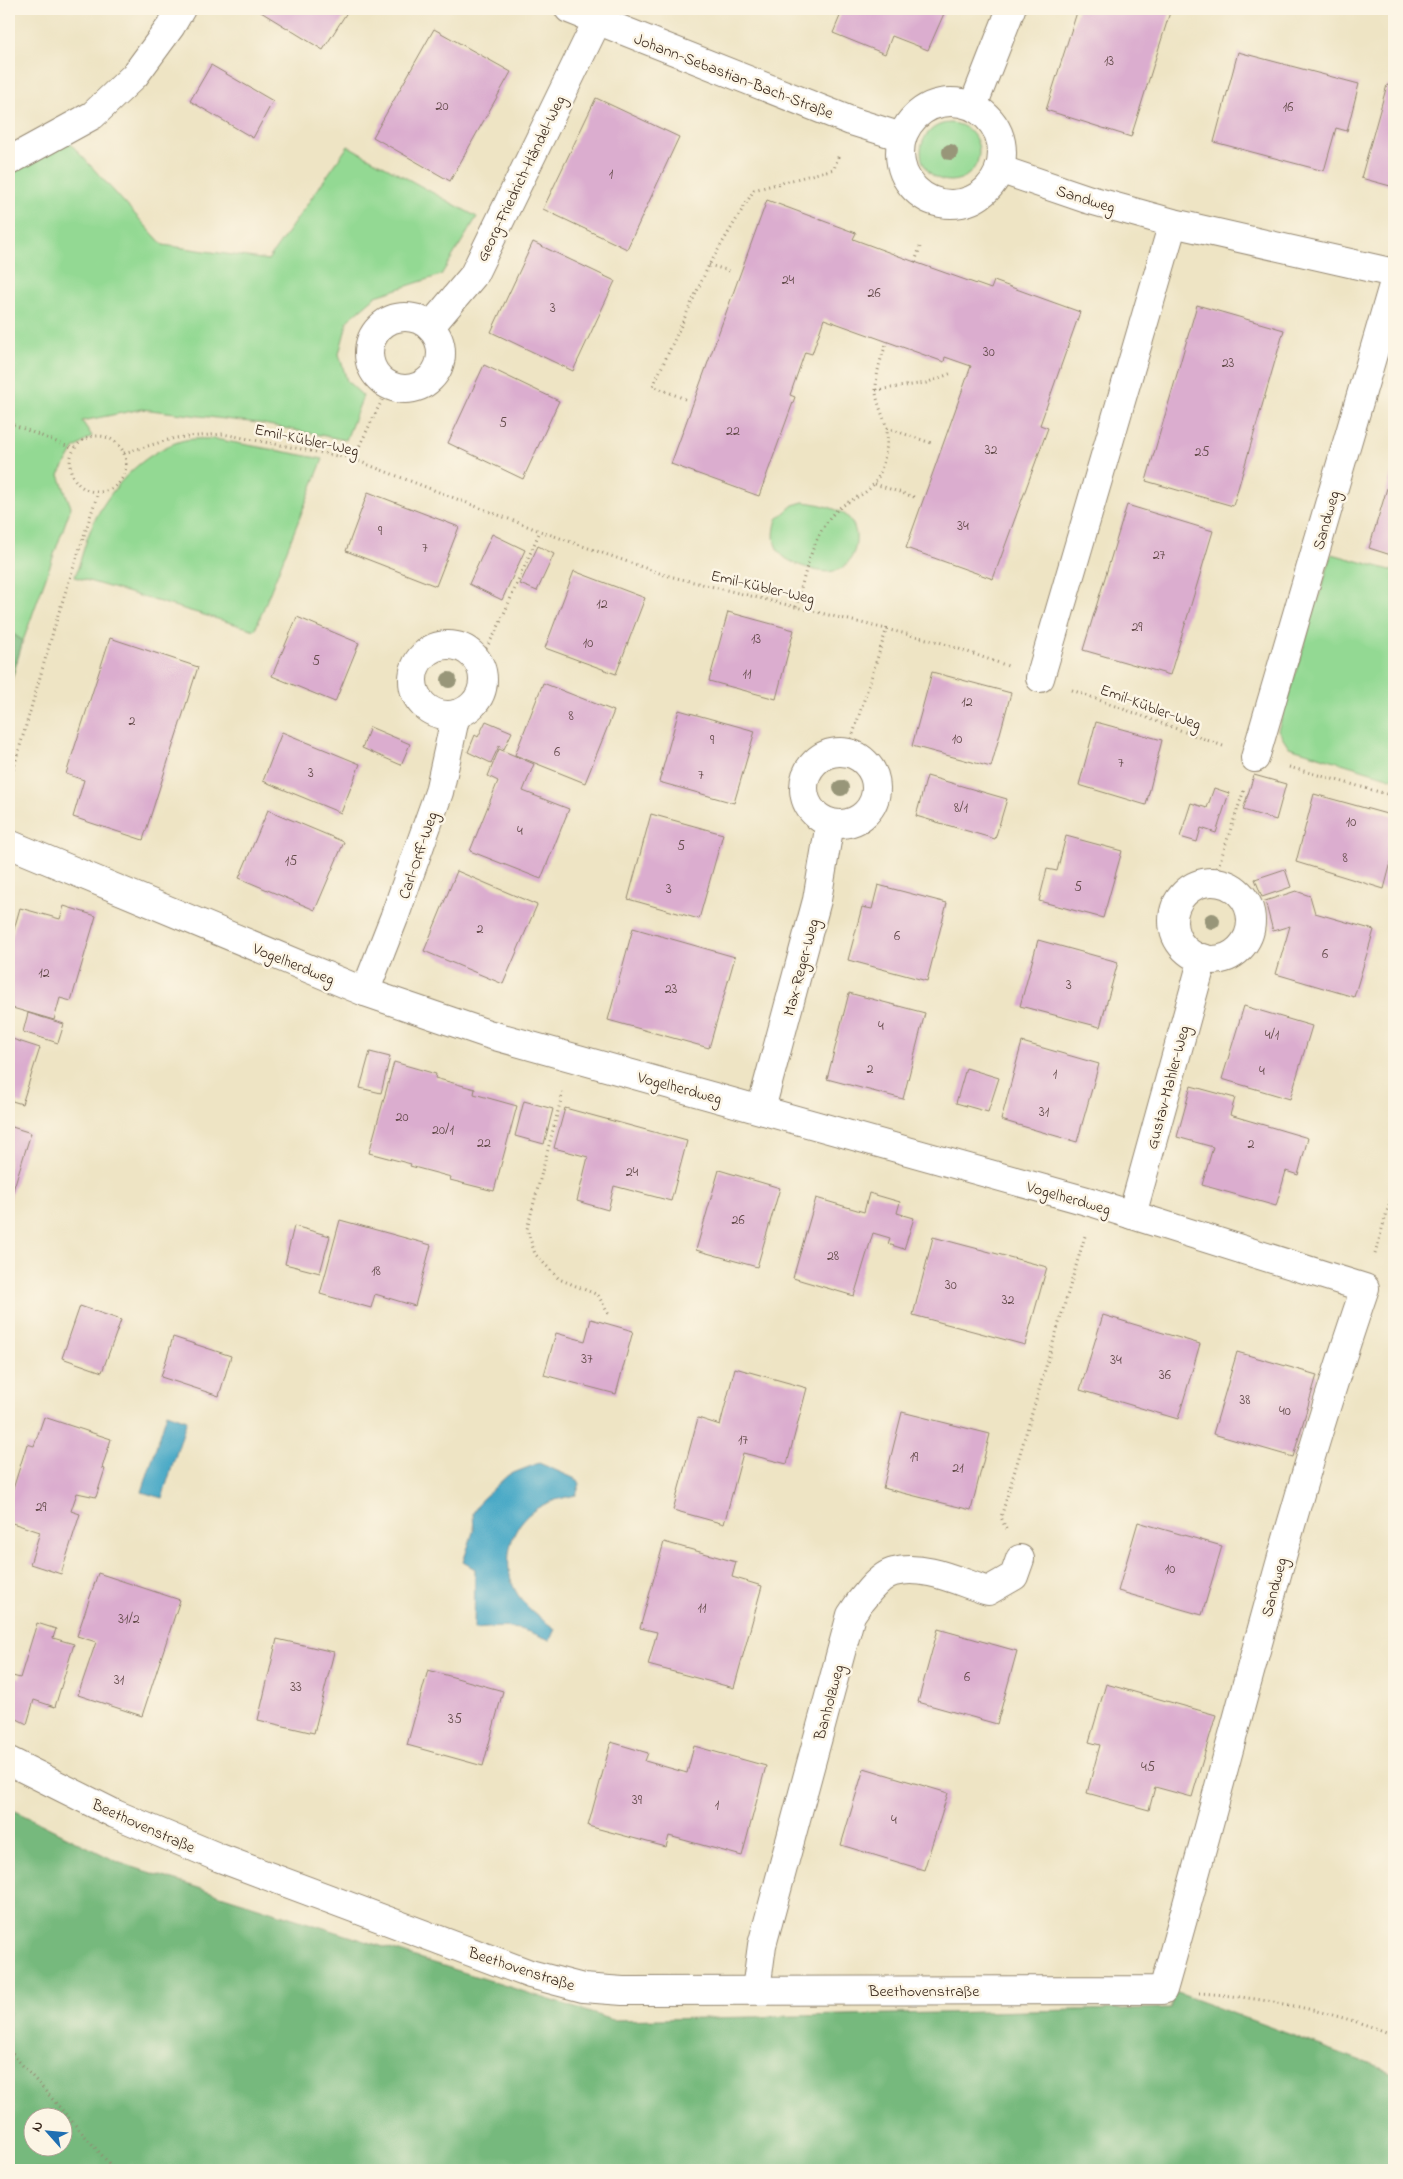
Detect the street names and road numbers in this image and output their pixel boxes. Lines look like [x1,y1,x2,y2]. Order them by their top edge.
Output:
street label: Johann-Sebastian-Bach-Straße [630,28,837,126]
street label: Georg-Friedrich-Händel-Weg [471,92,573,266]
street label: Sandweg [1053,180,1118,220]
street label: Emil-Kübler-Weg [252,418,361,464]
street label: Sandweg [1307,488,1347,553]
street label: Emil-Kübler-Weg [708,564,817,612]
street label: Emil-Kübler-Weg [1096,678,1204,737]
street label: Carl-Orff-Weg [393,809,445,902]
street label: Max-Reger-Weg [777,916,826,1019]
street label: Vogelherdweg [248,937,338,992]
street label: Gustav-Mahler-Weg [1141,1023,1197,1152]
street label: Vogelherdweg [634,1066,724,1112]
street label: Vogelherdweg [1023,1175,1113,1222]
street label: Sandweg [1255,1555,1294,1620]
street label: Banholzweg [808,1662,851,1744]
street label: Beethovenstraße [87,1793,199,1861]
street label: Beethovenstraße [464,1941,579,1999]
street label: Beethovenstraße [868,1980,980,2004]

